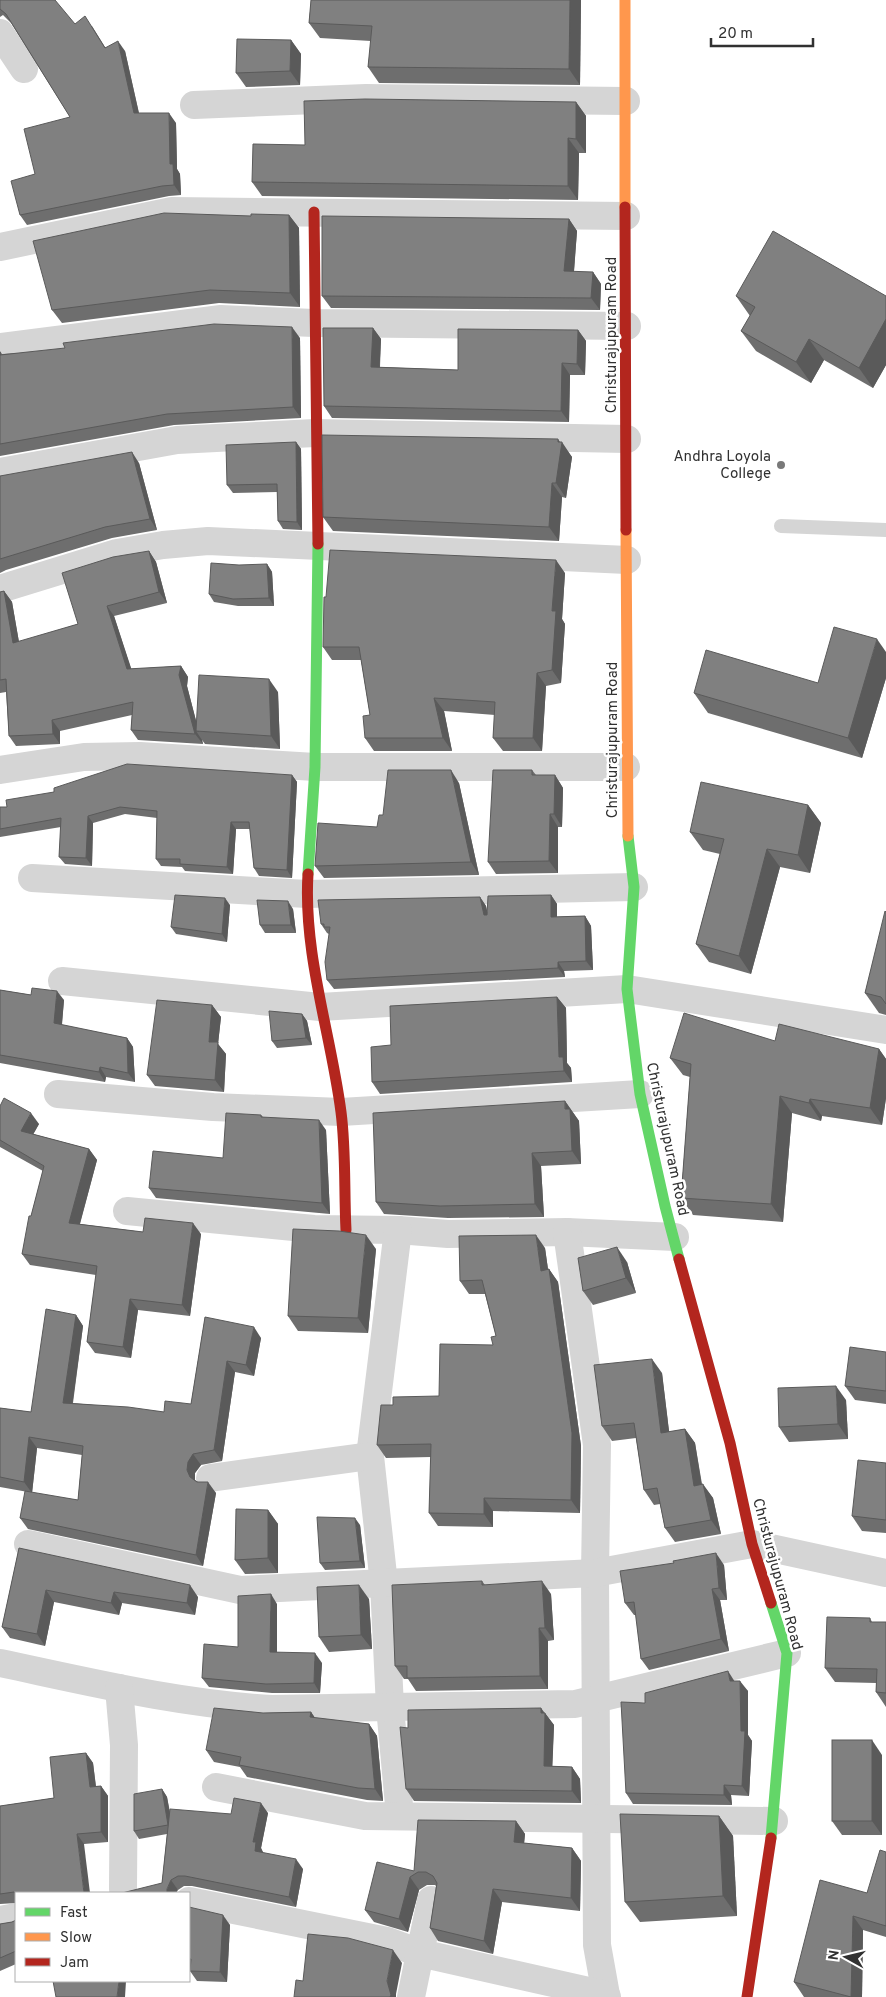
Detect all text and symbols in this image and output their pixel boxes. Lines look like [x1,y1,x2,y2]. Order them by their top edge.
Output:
scale bar [711,15,814,47]
text: 20 m [718,25,753,44]
street label: Christurajupuram Road [603,257,622,413]
place label: Andhra Loyola College [673,448,771,484]
marker: Andhra Loyola College [775,459,787,471]
street label: Christurajupuram Road [604,662,623,818]
street label: Christurajupuram Road [641,1061,692,1218]
street label: Christurajupuram Road [747,1496,806,1652]
legend [15,1892,190,1982]
text: Fast [60,1904,88,1923]
text: Slow [60,1929,92,1948]
north arrow [821,1932,871,1982]
text: N [825,1949,844,1962]
text: Jam [60,1954,89,1973]

